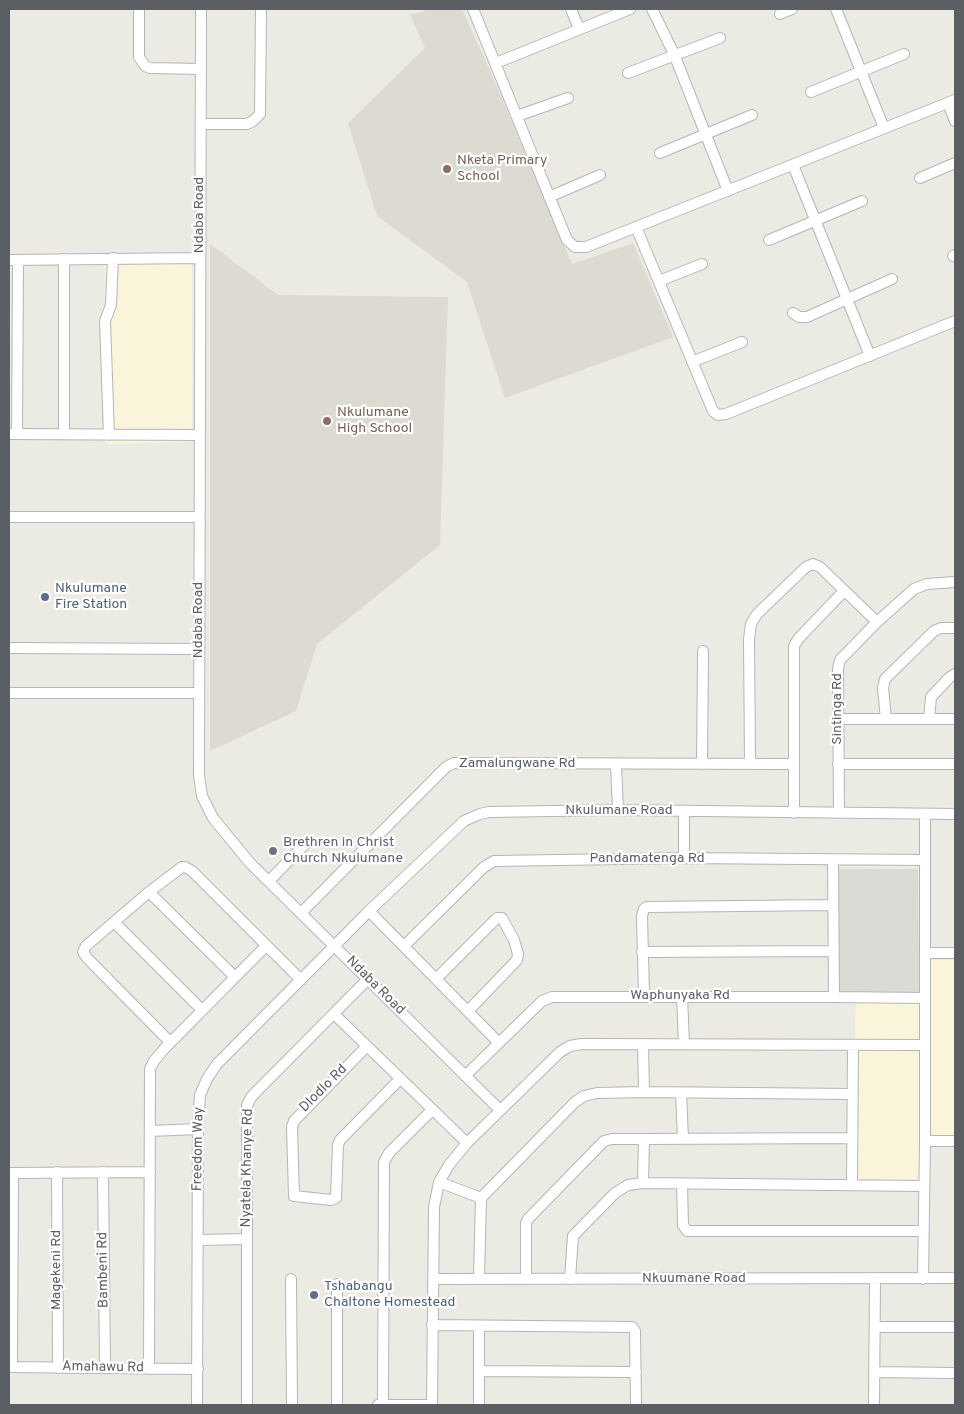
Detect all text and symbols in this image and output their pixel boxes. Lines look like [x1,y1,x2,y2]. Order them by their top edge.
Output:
place label: Nketa Primary School [457,153,547,186]
marker: Nketa Primary School [441,163,453,175]
street label: Ndaba Road [192,177,208,253]
place label: Nkulumane High School [337,405,412,438]
marker: Nkulumane High School [321,415,333,427]
place label: Nkulumane Fire Station [55,581,127,614]
street label: Ndaba Road [191,582,207,658]
marker: Nkulumane Fire Station [39,591,51,603]
street label: Sintinga Rd [830,673,846,745]
street label: Zamalungwane Rd [459,756,575,772]
street label: Nkulumane Road [565,803,673,819]
place label: Brethren in Christ Church Nkulumane [283,835,403,868]
marker: Brethren in Christ Church Nkulumane [267,845,279,857]
street label: Pandamatenga Rd [589,851,705,867]
street label: Ndaba Road [342,953,408,1019]
street label: Waphunyaka Rd [630,988,730,1004]
street label: Dlodlo Rd [297,1062,351,1116]
street label: Freedom Way [190,1107,208,1191]
street label: Nyatela Khanye Rd [239,1108,257,1228]
street label: Magekeni Rd [49,1230,65,1310]
street label: Bambeni Rd [95,1232,113,1308]
street label: Nkuumane Road [642,1271,746,1287]
place label: Tshabangu Chaltone Homestead [324,1279,455,1311]
marker: Tshabangu Chaltone Homestead [308,1289,320,1301]
street label: Amahawu Rd [62,1359,144,1377]

